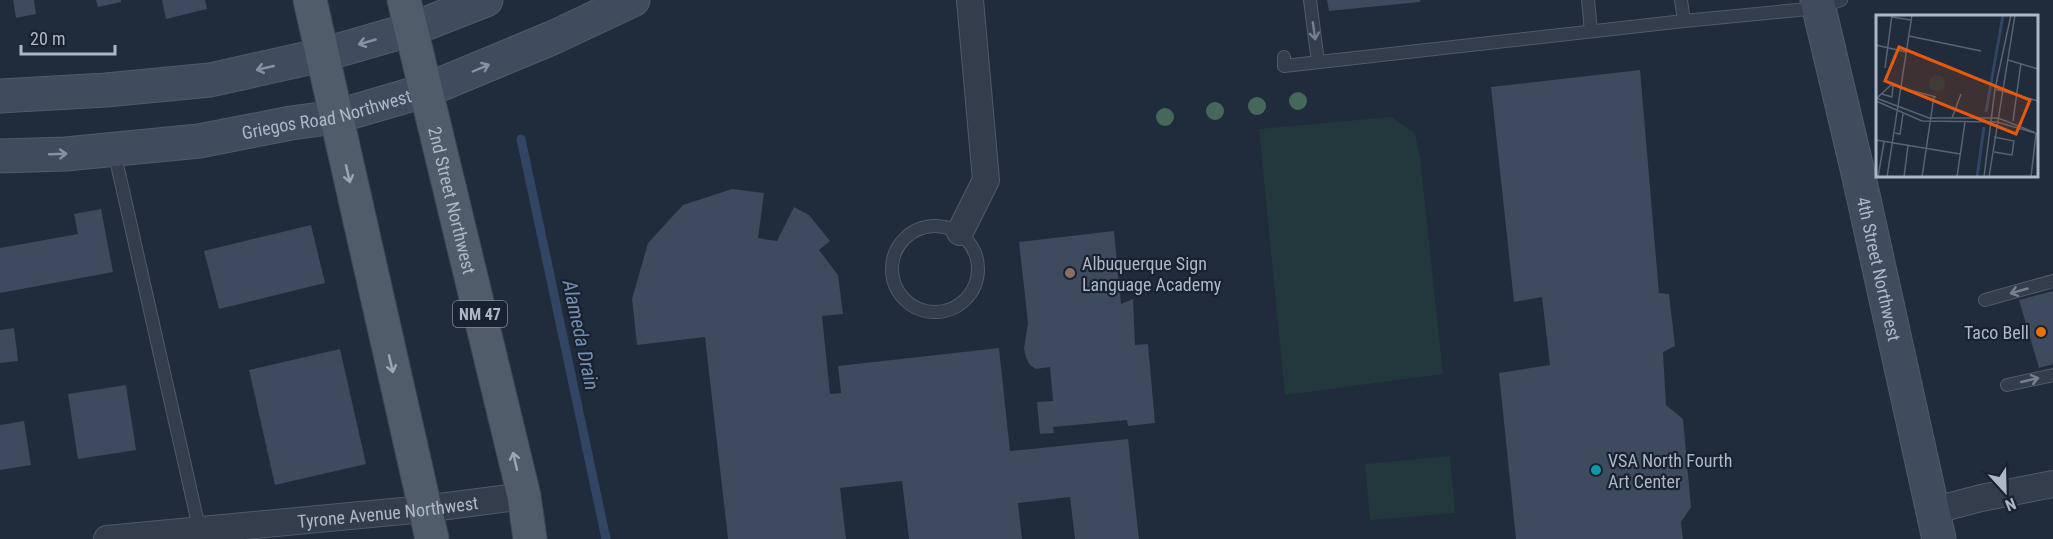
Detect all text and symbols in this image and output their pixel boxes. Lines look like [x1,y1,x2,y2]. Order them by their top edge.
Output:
inset map [1876,15,2038,177]
scale bar [21,18,116,56]
one-way arrow [1309,20,1320,40]
text: 20 m [30,28,65,49]
one-way arrow [357,37,376,48]
one-way arrow [255,62,274,74]
one-way arrow [471,62,490,73]
street label: Griegos Road Northwest [240,85,414,143]
street label: 2nd Street Northwest [424,124,480,276]
one-way arrow [48,149,68,160]
one-way arrow [342,164,354,183]
street label: 4th Street Northwest [1853,195,1905,343]
place label: Albuquerque Sign Language Academy [1082,253,1222,295]
marker: Albuquerque Sign Language Academy [1063,266,1077,280]
water label: Alameda Drain [557,277,604,392]
one-way arrow [2010,286,2029,297]
road number: NM 47 [453,301,507,327]
place label: Taco Bell [1964,322,2029,343]
marker: Taco Bell [2034,325,2048,339]
one-way arrow [386,353,397,373]
one-way arrow [2020,374,2039,386]
place label: VSA North Fourth Art Center [1608,450,1732,492]
one-way arrow [509,452,521,471]
north arrow [1975,461,2035,521]
marker: VSA North Fourth Art Center [1589,463,1603,477]
street label: Tyrone Avenue Northwest [296,492,479,531]
text: N [2002,494,2019,515]

